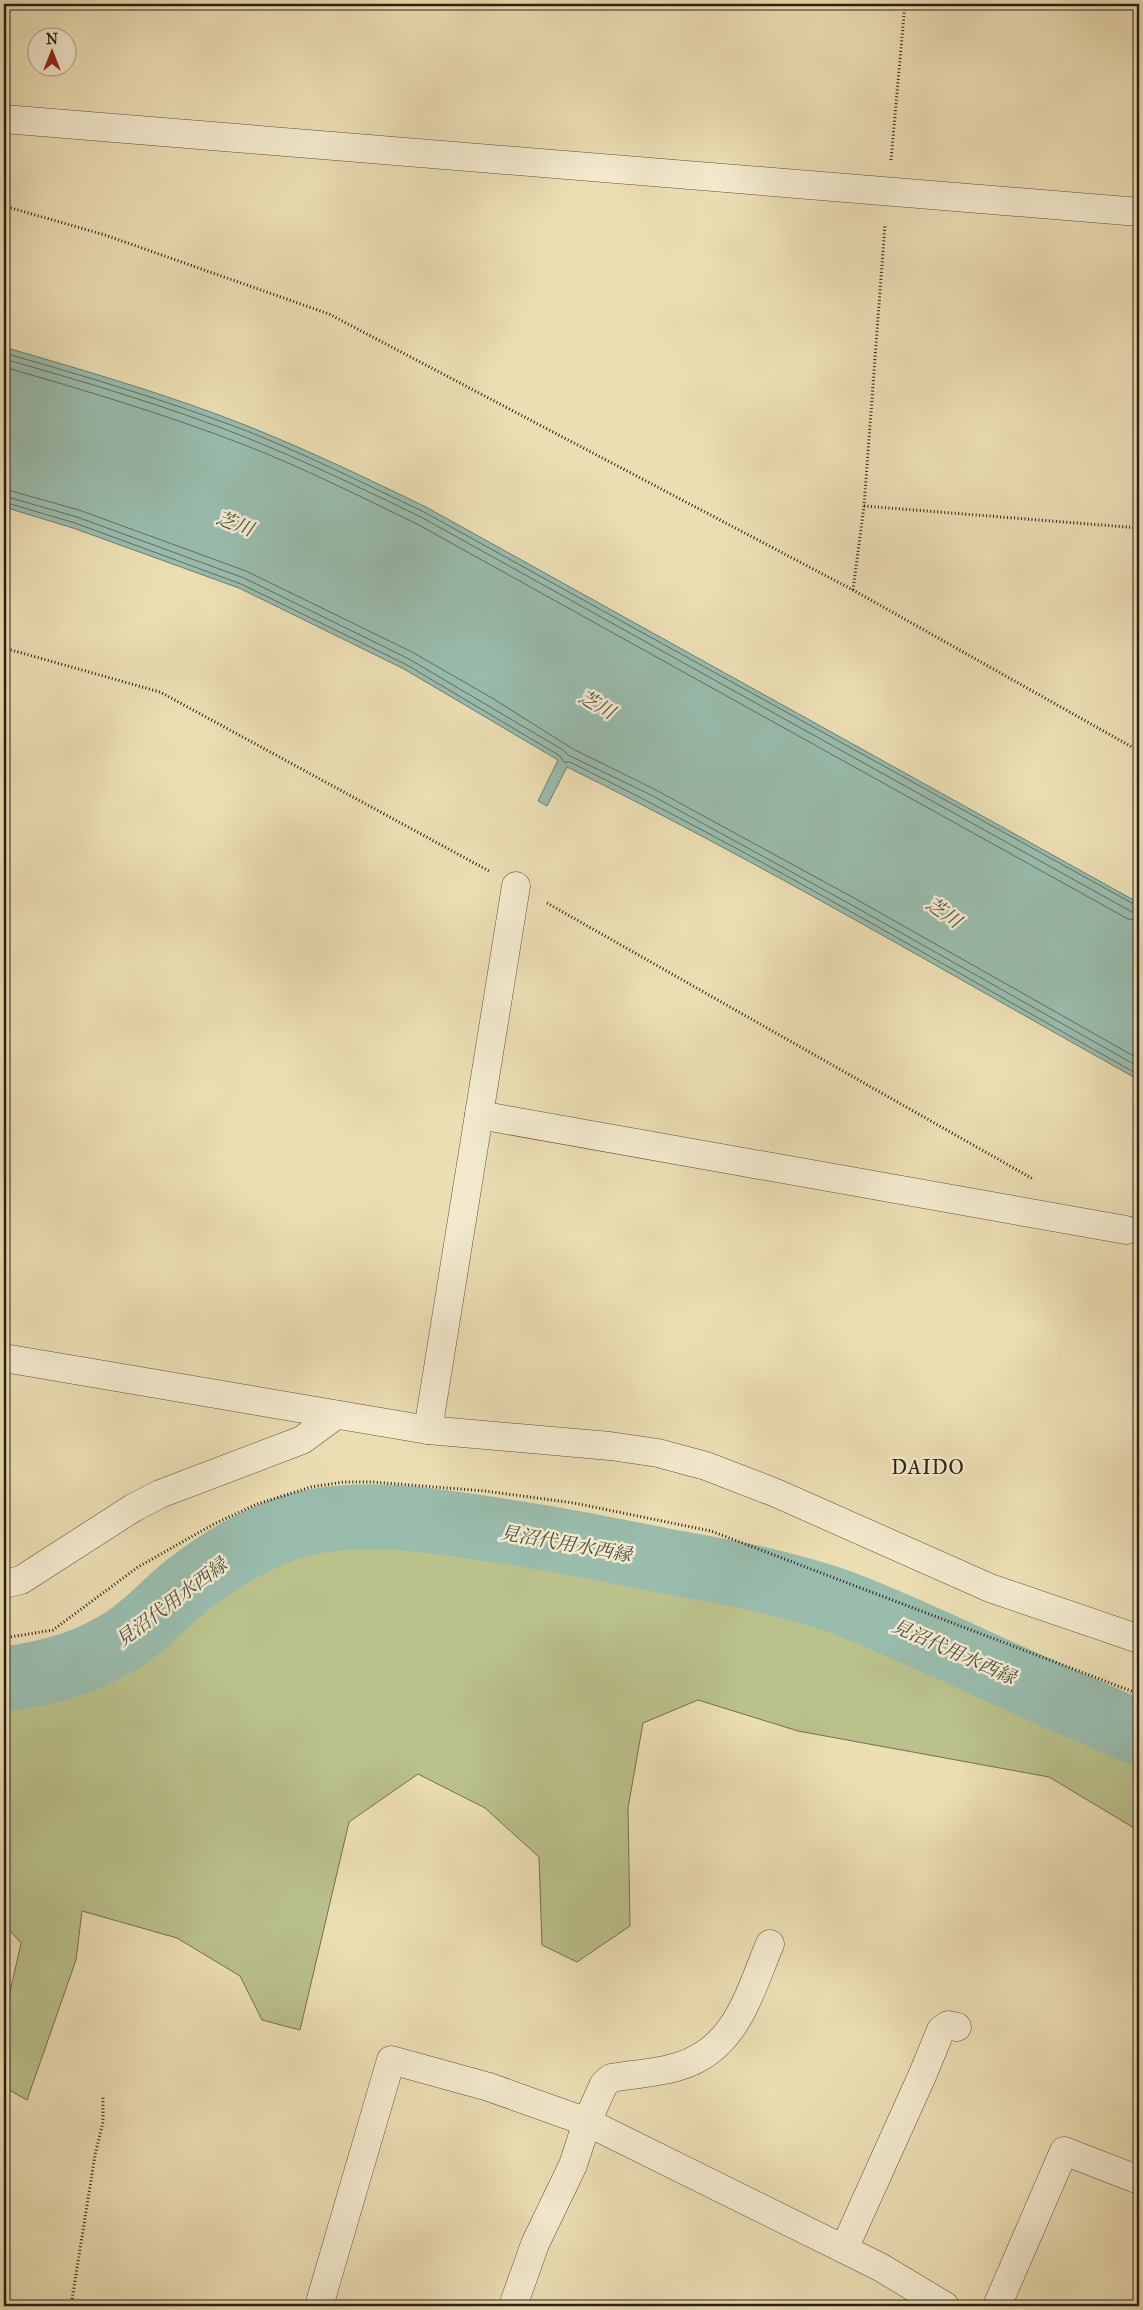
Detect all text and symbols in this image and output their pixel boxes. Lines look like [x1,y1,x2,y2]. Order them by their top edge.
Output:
north arrow [28,28,78,78]
text: N [46,31,58,48]
water label: 芝川 [213,506,259,542]
water label: 芝川 [575,685,621,725]
water label: 芝川 [922,892,968,934]
district label: DAIDO [891,1455,965,1479]
water label: 見沼代用水西縁 [498,1521,635,1567]
water label: 見沼代用水西縁 [111,1552,233,1652]
water label: 見沼代用水西縁 [888,1614,1021,1690]

